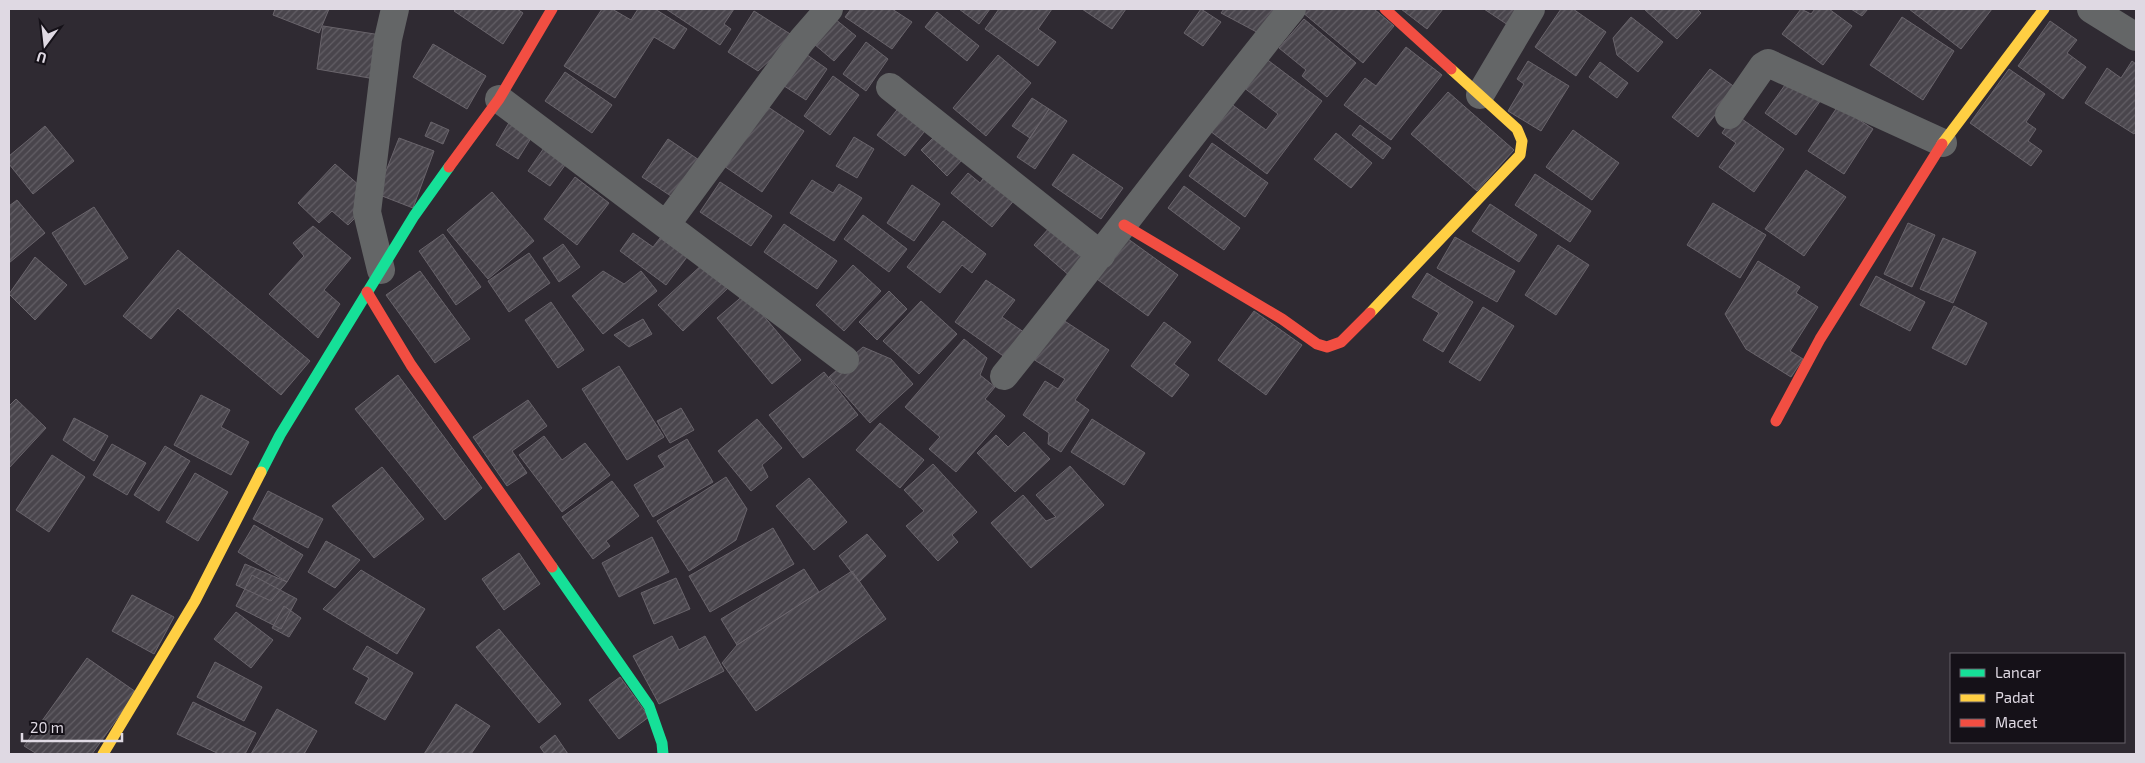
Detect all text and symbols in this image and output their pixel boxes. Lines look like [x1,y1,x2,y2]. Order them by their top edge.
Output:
north arrow [20,20,70,70]
text: U [35,49,48,67]
legend [1950,653,2125,743]
text: Lancar [1995,663,2041,681]
text: Padat [1995,688,2035,706]
scale bar [22,710,122,742]
text: Macet [1995,713,2038,731]
text: 20 m [30,718,64,736]

